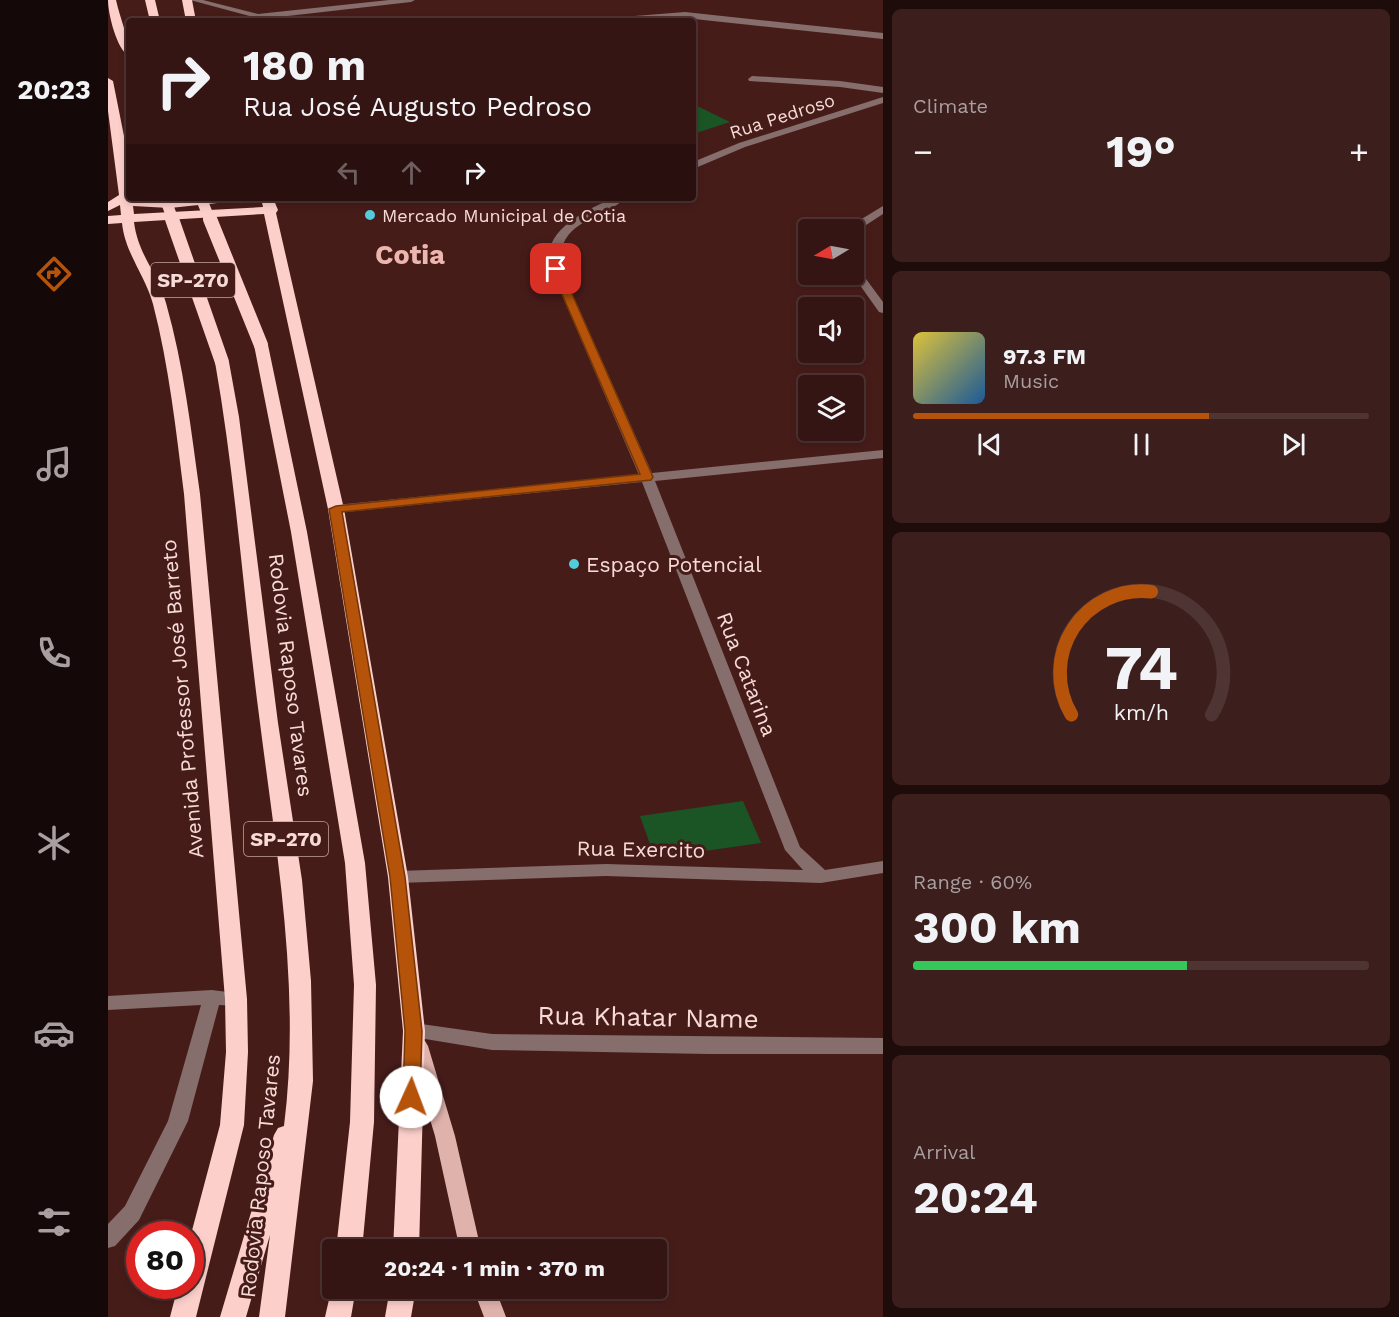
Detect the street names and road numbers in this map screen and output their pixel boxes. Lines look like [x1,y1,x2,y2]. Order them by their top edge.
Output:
street label: Rua Pedroso [727,89,837,143]
road number: SP-270 [151,263,235,297]
street label: Avenida Professor José Barreto [156,539,208,859]
street label: Rodovia Raposo Tavares [264,552,318,798]
street label: Rua Catarina [712,608,782,740]
road number: SP-270 [244,822,328,856]
street label: Rua Exercito [577,835,705,863]
street label: Rua Khatar Name [537,1000,759,1034]
street label: Rodovia Raposo Tavares [235,1053,285,1299]

